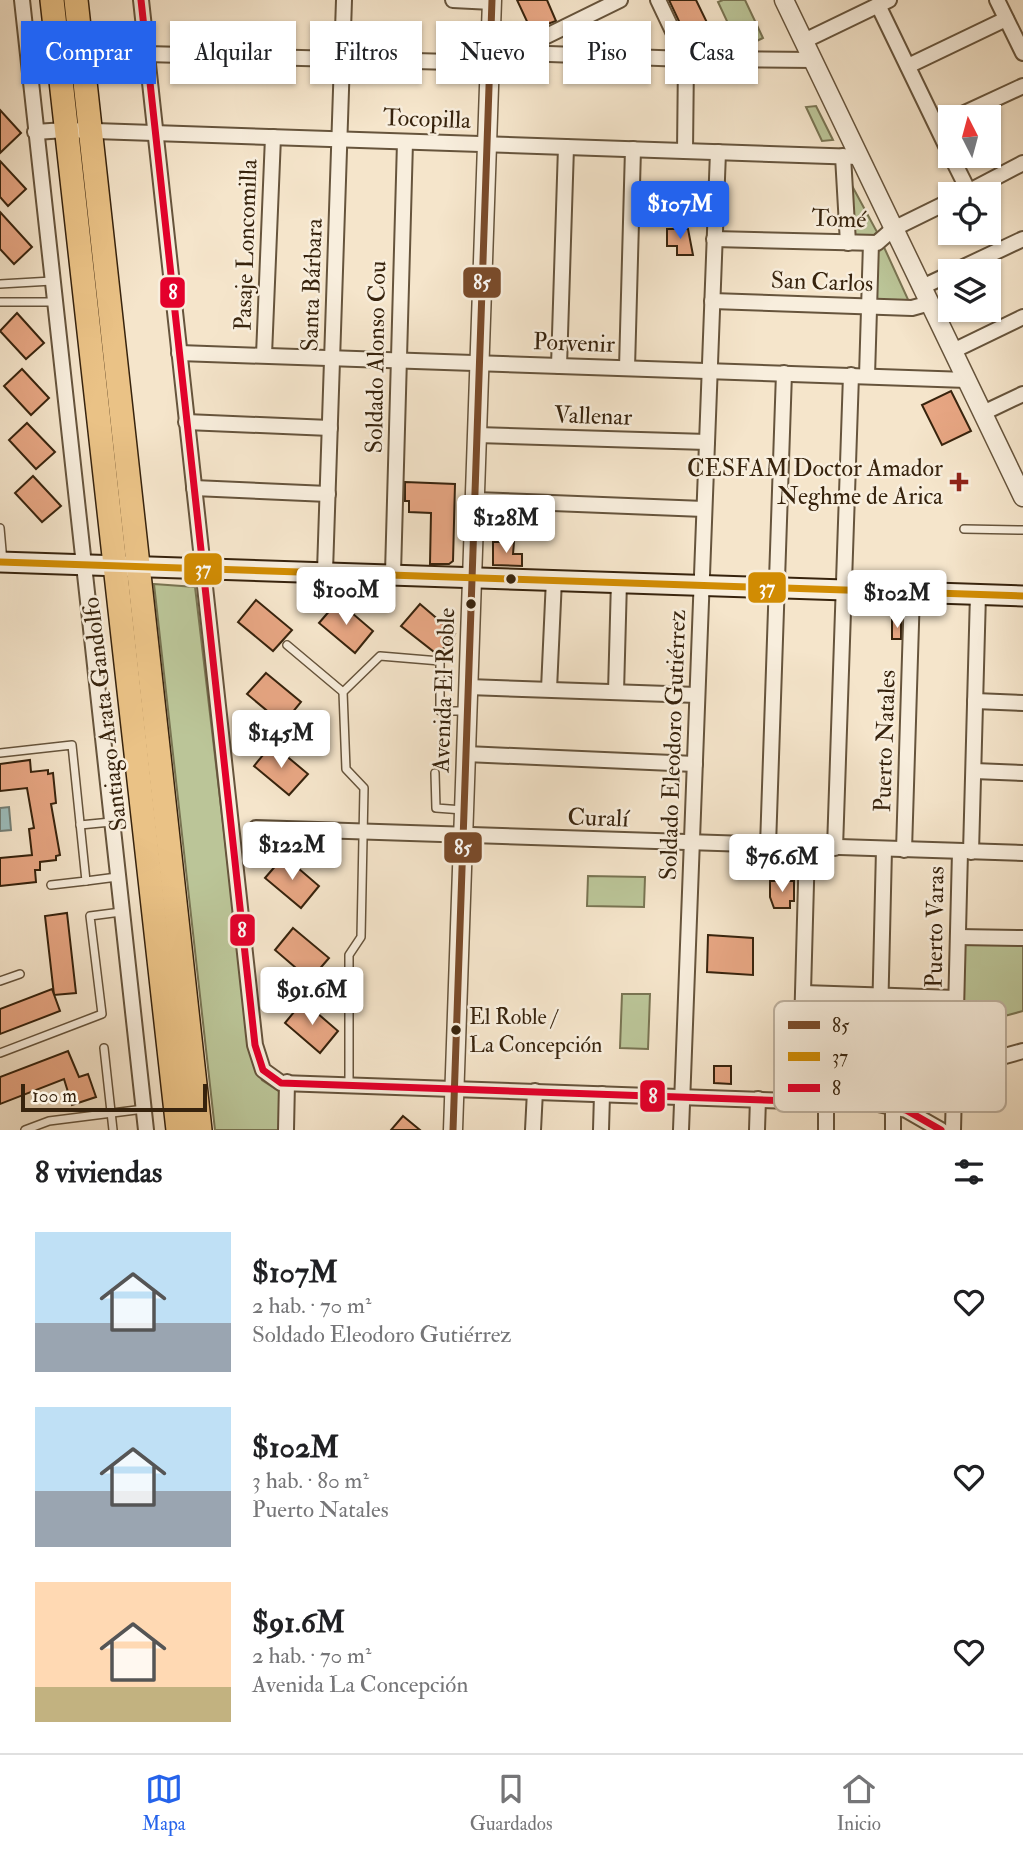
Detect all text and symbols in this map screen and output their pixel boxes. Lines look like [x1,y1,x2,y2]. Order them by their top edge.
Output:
chip: Comprar [21,21,156,84]
chip: Alquilar [170,21,296,84]
chip: Filtros [310,21,422,84]
chip: Nuevo [436,21,549,84]
chip: Piso [563,21,651,84]
chip: Casa [665,21,758,84]
street label: Tocopilla [382,102,473,136]
north arrow [938,105,1001,168]
map controls [938,105,1001,322]
street label: Pasaje Loncomilla [228,158,265,331]
pin: $107M [631,182,729,241]
button: locate [938,182,1001,245]
text: $107M [647,189,713,218]
street label: Tomé [811,203,868,235]
street label: Santa Bárbara [294,217,330,352]
button: layers [938,259,1001,322]
street label: Soldado Alonso Cou [359,260,393,454]
street label: San Carlos [770,265,874,299]
line badge: 85 [462,266,502,299]
text: 85 [473,271,491,295]
line badge: 8 [159,276,186,309]
text: 8 [169,281,178,305]
street label: Porvenir [532,326,616,360]
street label: Vallenar [553,399,633,433]
place label: CESFAM Doctor Amador Neghme de Arica [687,453,944,512]
marker: CESFAM Doctor Amador Neghme de Arica [949,472,969,492]
pin: $128M [457,496,555,555]
text: $128M [473,503,539,532]
line badge: 37 [183,552,223,586]
text: 37 [195,557,211,581]
pin: $100M [297,568,395,627]
pin: $102M [848,570,946,630]
line badge: 37 [747,571,787,604]
unlabelled marker [504,572,518,586]
text: $100M [313,575,379,604]
text: 37 [759,576,775,600]
text: $102M [864,578,930,607]
street label: Santiago Arata Gandolfo [75,595,135,833]
unlabelled marker [464,597,478,611]
street label: Avenida El Roble [426,607,462,774]
street label: Soldado Eleodoro Gutiérrez [653,609,693,881]
street label: Puerto Natales [867,669,903,813]
pin: $145M [232,710,330,770]
text: $145M [248,718,314,747]
street label: Curalí [567,801,631,835]
pin: $122M [243,822,341,882]
text: $122M [259,830,325,859]
line badge: 85 [443,831,483,864]
pin: $76.6M [725,834,839,894]
text: 85 [454,836,472,860]
text: $76.6M [745,842,819,871]
street label: Puerto Varas [918,866,952,988]
line badge: 8 [229,913,256,947]
text: 8 [238,919,247,943]
pin: $91.6M [255,968,369,1027]
text: $91.6M [276,975,348,1004]
legend [774,1001,1006,1112]
place label: El Roble / La Concepción [469,1003,602,1060]
text: 85 [832,1014,850,1038]
marker: El Roble / La Concepción [449,1023,463,1037]
text: 37 [832,1045,848,1069]
text: 8 [832,1077,841,1101]
line badge: 8 [639,1079,666,1113]
scale bar [21,1081,206,1113]
text: 100 m [32,1084,77,1108]
text: 8 [649,1085,658,1109]
icon: filters [950,1153,988,1191]
text: 8 viviendas [35,1154,162,1191]
text: $107M [252,1254,338,1291]
icon: home [91,1260,175,1344]
icon: heart [950,1283,988,1321]
text: 2 hab. · 70 m² [252,1291,371,1320]
text: Soldado Eleodoro Gutiérrez [252,1320,511,1349]
text: $102M [252,1429,339,1466]
icon: home [91,1435,175,1519]
icon: heart [950,1458,988,1496]
text: 3 hab. · 80 m² [252,1466,369,1495]
text: Puerto Natales [252,1495,389,1524]
text: $91.6M [252,1604,345,1641]
icon: home [91,1610,175,1694]
icon: heart [950,1633,988,1671]
text: 2 hab. · 70 m² [252,1641,371,1670]
text: Avenida La Concepción [252,1670,468,1699]
tab: Mapa [142,1770,186,1836]
tab: Guardados [470,1770,553,1836]
tab: Inicio [837,1770,881,1836]

